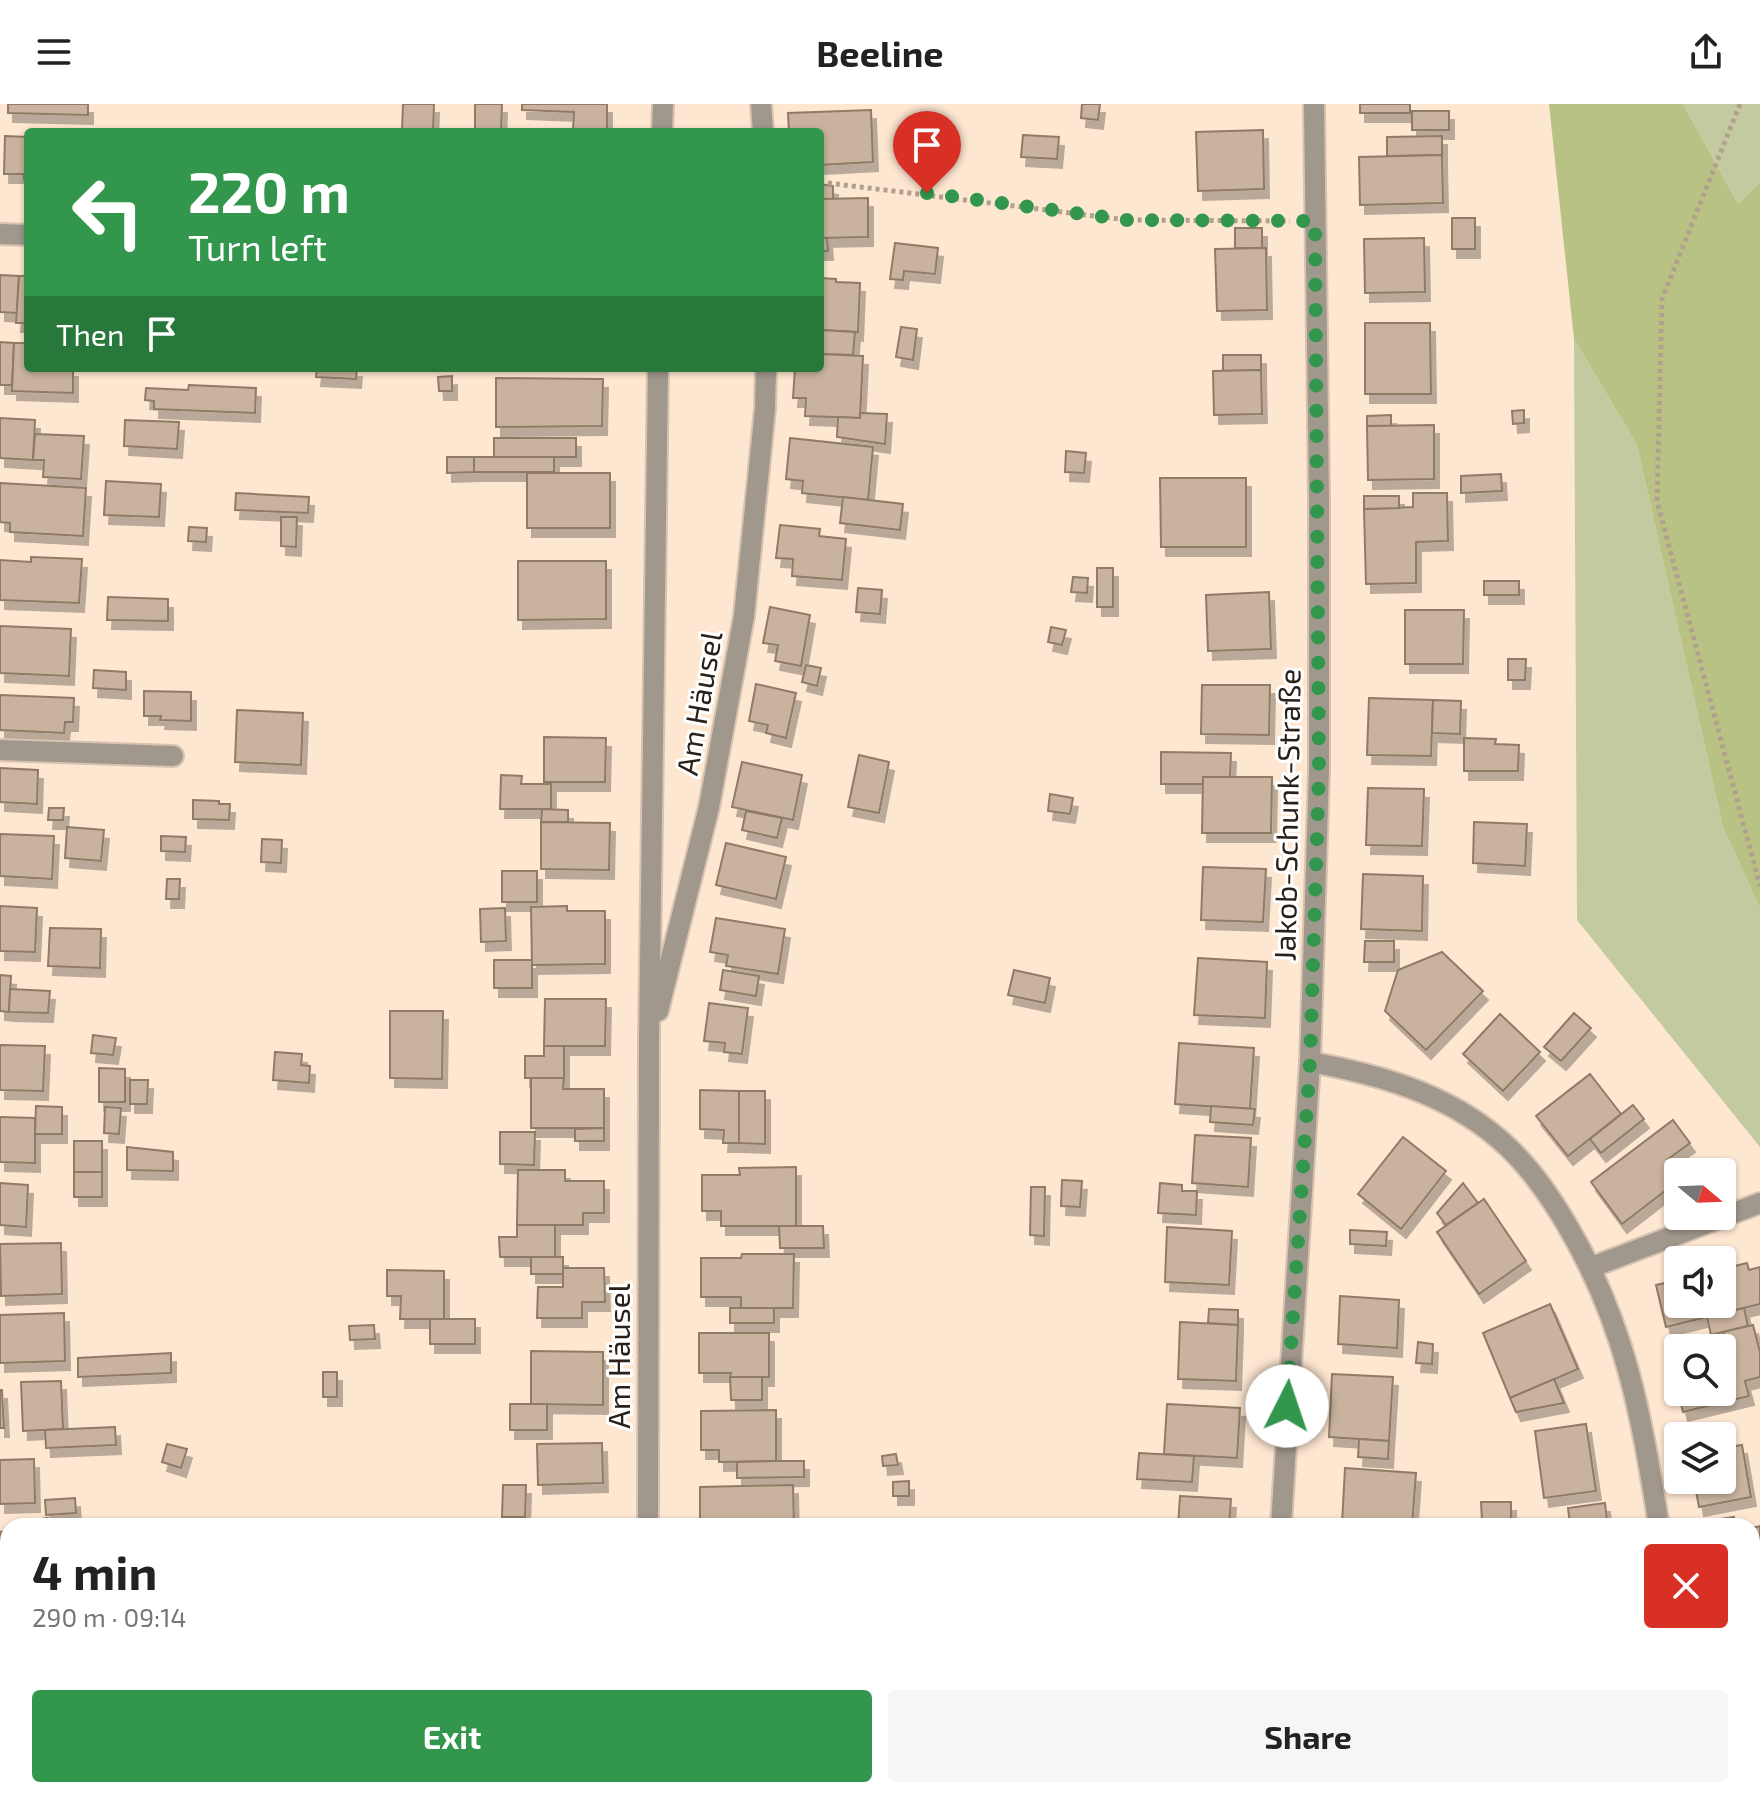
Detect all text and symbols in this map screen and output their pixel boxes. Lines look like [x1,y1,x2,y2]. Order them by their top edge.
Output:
icon: menu [32,30,76,74]
icon: share [1684,30,1728,74]
text: Beeline [816,31,944,74]
pin [893,111,961,193]
icon: arrive [905,123,949,167]
text: 220 m [188,157,350,224]
icon: left [56,160,160,264]
text: Turn left [188,225,327,268]
icon: arrive [140,312,184,356]
text: Then [56,316,124,352]
street label: Am Häusel [668,628,728,778]
street label: Jakob-Schunk-Straße [1265,668,1307,962]
north arrow [1664,1158,1736,1230]
map controls [1664,1158,1736,1494]
button: sound [1664,1246,1736,1318]
street label: Am Häusel [600,1283,636,1429]
button: search [1664,1334,1736,1406]
position arrow [1245,1364,1329,1448]
button: layers [1664,1422,1736,1494]
text: 4 min [32,1542,157,1600]
button: close [1644,1544,1728,1628]
text: 290 m · 09:14 [32,1601,187,1632]
button: Exit [32,1690,872,1782]
button: Share [888,1690,1728,1782]

